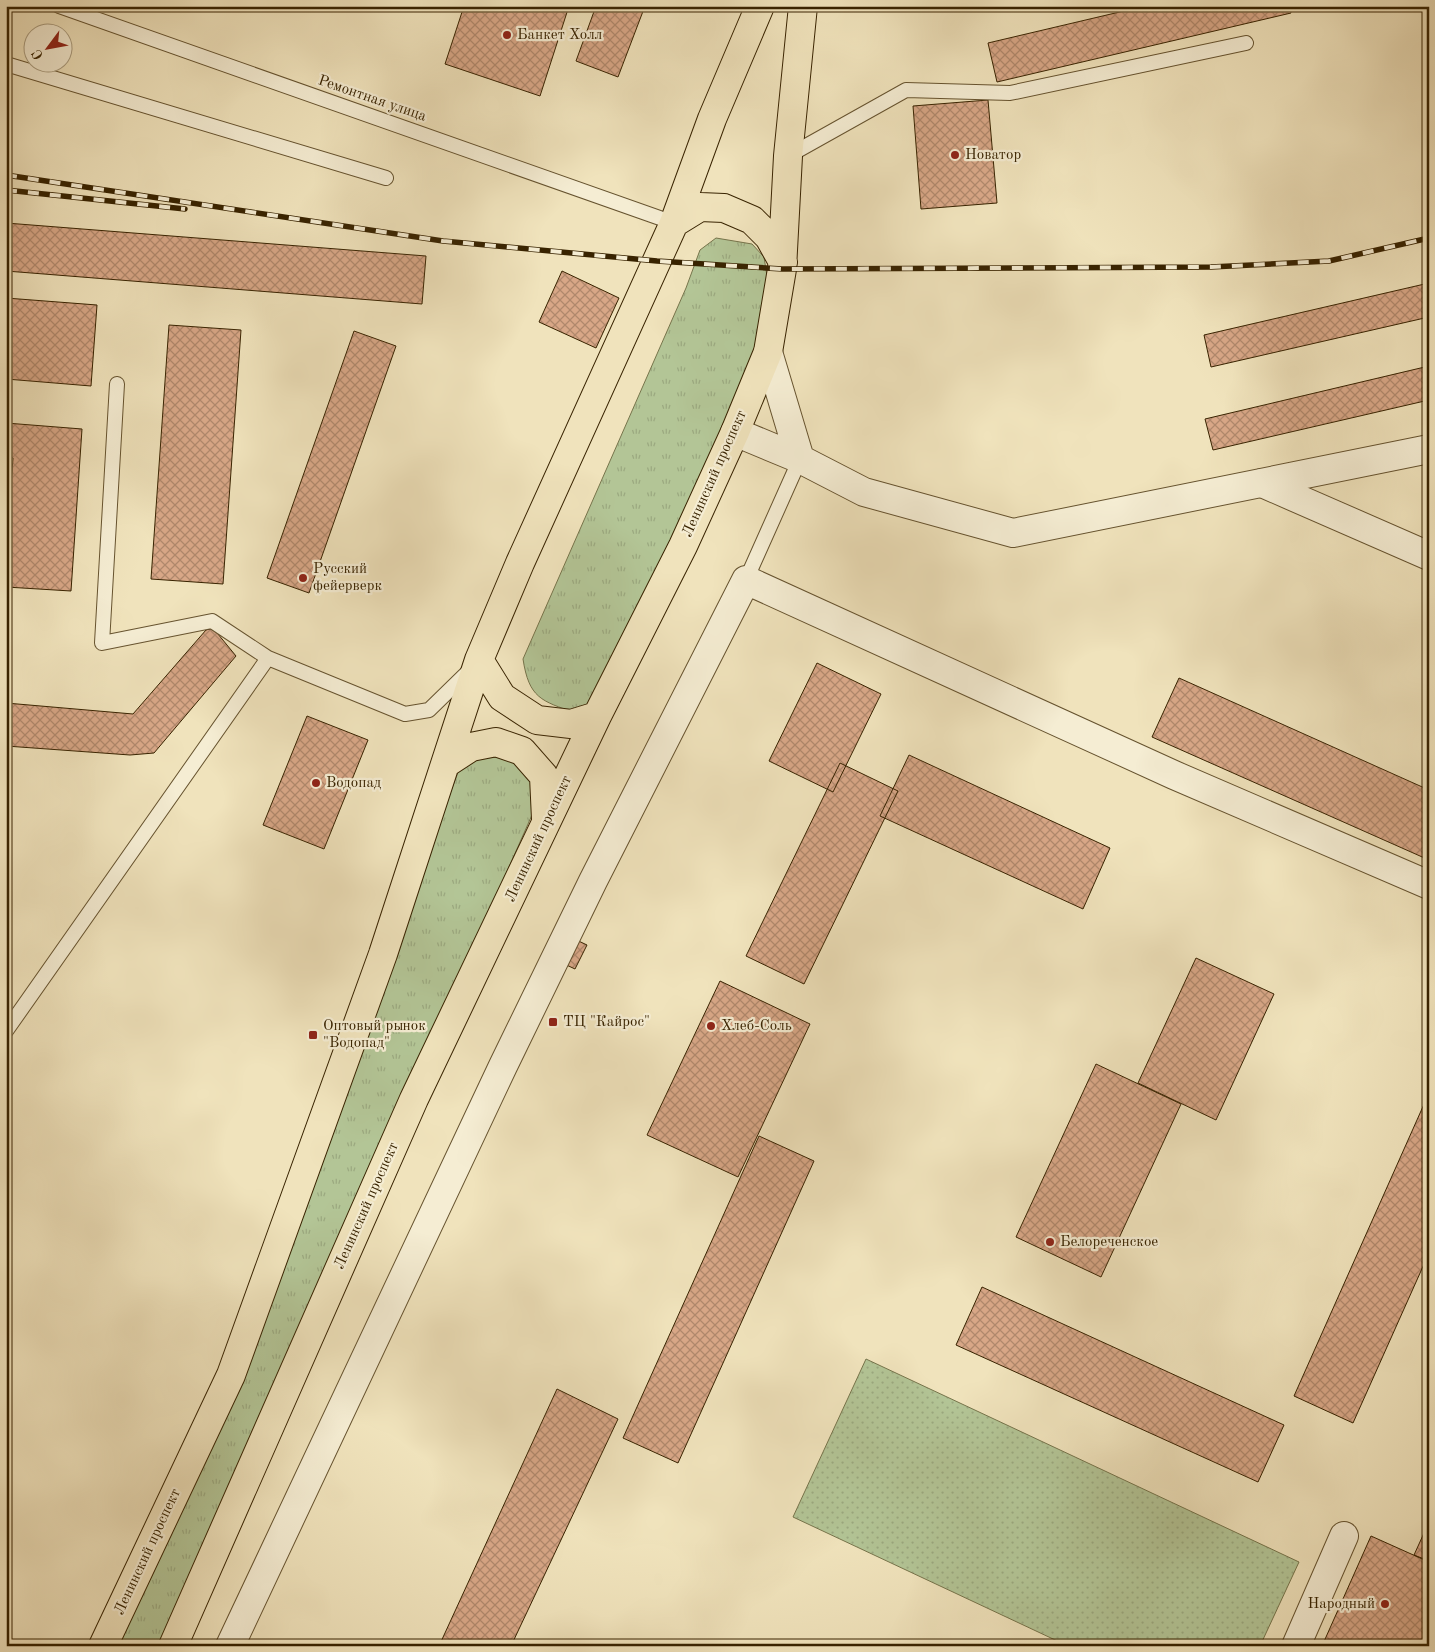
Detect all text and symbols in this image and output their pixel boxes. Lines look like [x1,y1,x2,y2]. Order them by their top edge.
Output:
north arrow [22,22,72,72]
place label: Банкет Холл [517,28,602,43]
marker: Банкет Холл [501,29,513,41]
text: С [29,47,46,62]
street label: Ремонтная улица [316,73,429,125]
place label: Новатор [965,148,1021,163]
marker: Новатор [949,149,961,161]
street label: Ленинский проспект [680,408,750,540]
place label: Русский фейерверк [313,562,382,594]
marker: Русский фейерверк [297,572,309,584]
street label: Ленинский проспект [503,774,575,904]
place label: Водопад [326,776,382,791]
marker: Водопад [310,777,322,789]
place label: ТЦ "Кайрос" [563,1015,650,1030]
marker: ТЦ "Кайрос" [547,1016,559,1028]
place label: Оптовый рынок "Водопад" [323,1019,426,1051]
place label: Хлеб-Соль [721,1019,792,1034]
marker: Хлеб-Соль [705,1020,717,1032]
marker: Оптовый рынок "Водопад" [307,1029,319,1041]
street label: Ленинский проспект [332,1140,402,1272]
place label: Белореченское [1060,1235,1158,1250]
marker: Белореченское [1044,1236,1056,1248]
street label: Ленинский проспект [112,1487,184,1617]
place label: Народный [1307,1597,1375,1612]
marker: Народный [1379,1598,1391,1610]

